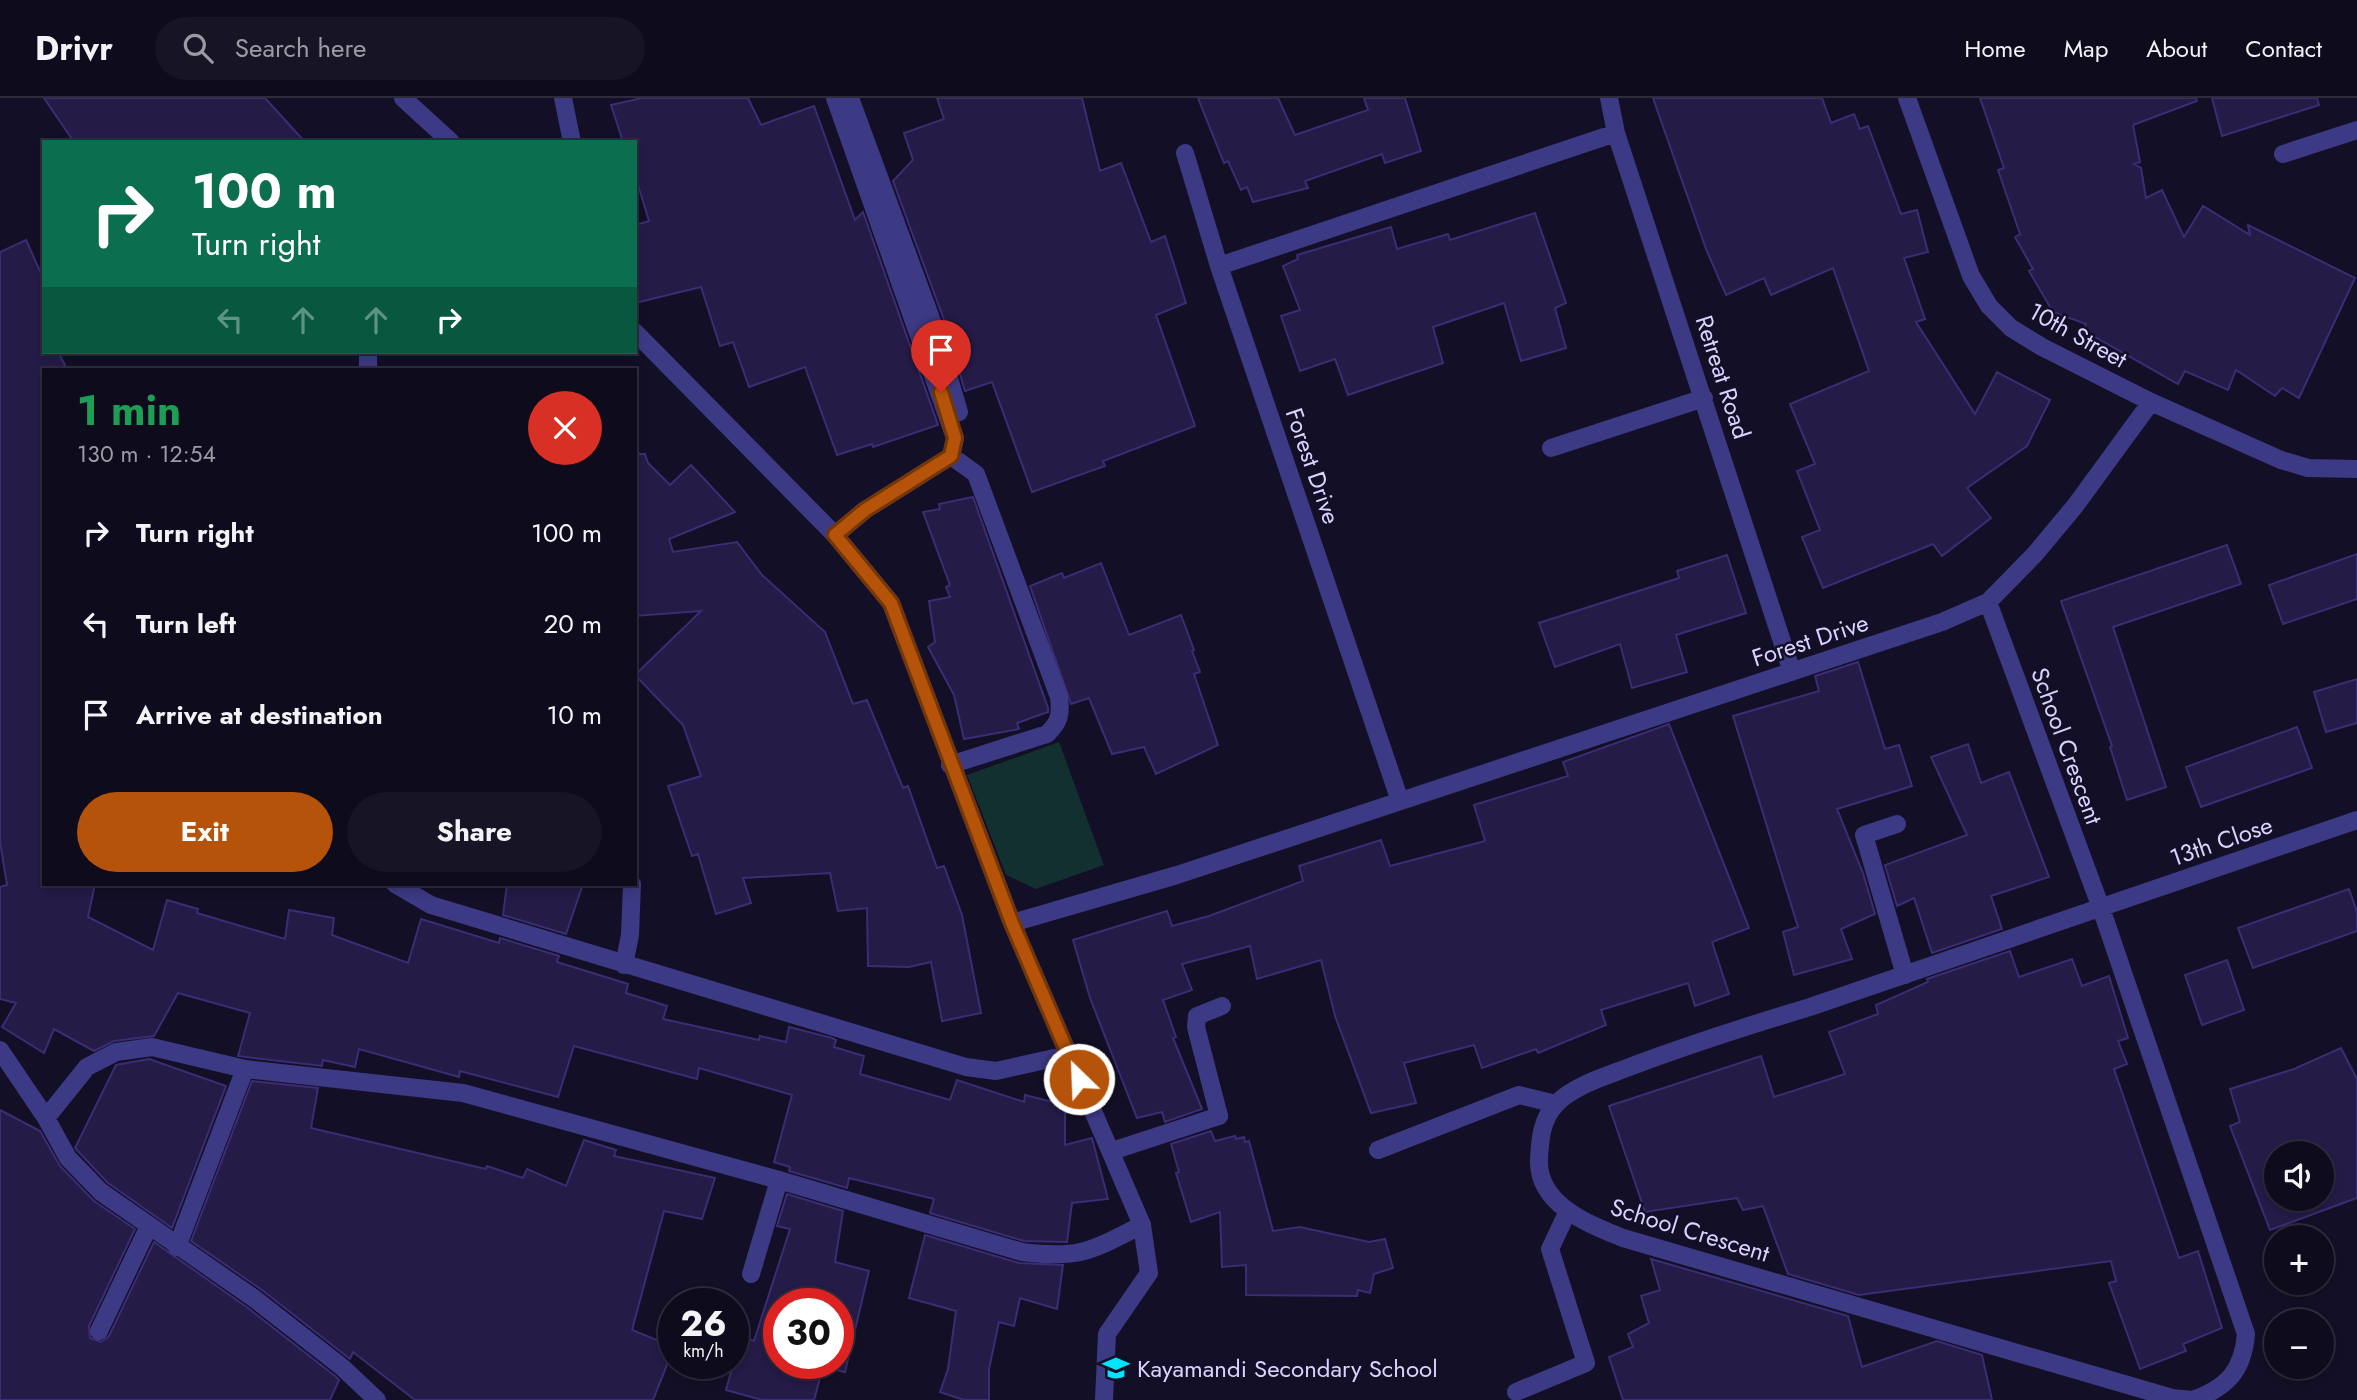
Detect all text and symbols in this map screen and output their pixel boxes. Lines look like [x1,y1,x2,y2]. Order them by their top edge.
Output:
search box [155,17,645,80]
text: Drivr [35,25,113,72]
icon: search [179,29,217,67]
text: Search here [235,29,366,67]
text: Home [1964,31,2026,66]
text: Map [2064,31,2108,66]
text: About [2146,31,2207,66]
text: Contact [2245,31,2322,66]
text: 100 m [192,156,337,226]
icon: right [77,168,168,259]
text: Turn right [192,221,321,267]
street label: 10th Street [2022,294,2134,377]
icon: left [211,301,249,339]
icon: ahead [284,301,322,339]
icon: ahead [357,301,395,339]
icon: right [430,301,468,339]
street label: Retreat Road [1687,311,1759,443]
pin [911,320,971,392]
icon: arrive [922,331,960,369]
text: 1 min [77,380,181,441]
button: close [528,391,602,465]
street label: Forest Drive [1277,403,1349,529]
text: 130 m · 12:54 [77,437,216,471]
icon: right [77,514,115,552]
text: Turn right [136,514,254,552]
text: 100 m [531,514,602,552]
icon: left [77,605,115,643]
text: Turn left [136,605,236,643]
text: 20 m [544,605,602,643]
street label: Forest Drive [1747,605,1873,675]
street label: School Crescent [2022,663,2112,830]
icon: arrive [77,696,115,734]
text: Arrive at destination [136,696,383,734]
text: 10 m [547,696,602,734]
button: Exit [77,792,333,872]
button: Share [347,792,602,872]
street label: 13th Close [2165,807,2277,875]
position arrow [1042,1042,1116,1116]
map controls [2264,1141,2334,1379]
button: sound [2264,1141,2334,1211]
street label: School Crescent [1606,1189,1774,1271]
button: + [2264,1225,2334,1295]
speed limit sign: 30 [763,1288,854,1379]
text: 26 [680,1299,727,1349]
button: − [2264,1309,2334,1379]
text: km/h [683,1338,724,1364]
place label: Kayamandi Secondary School [1137,1351,1438,1386]
school or university icon: Kayamandi Secondary School [1101,1353,1131,1383]

